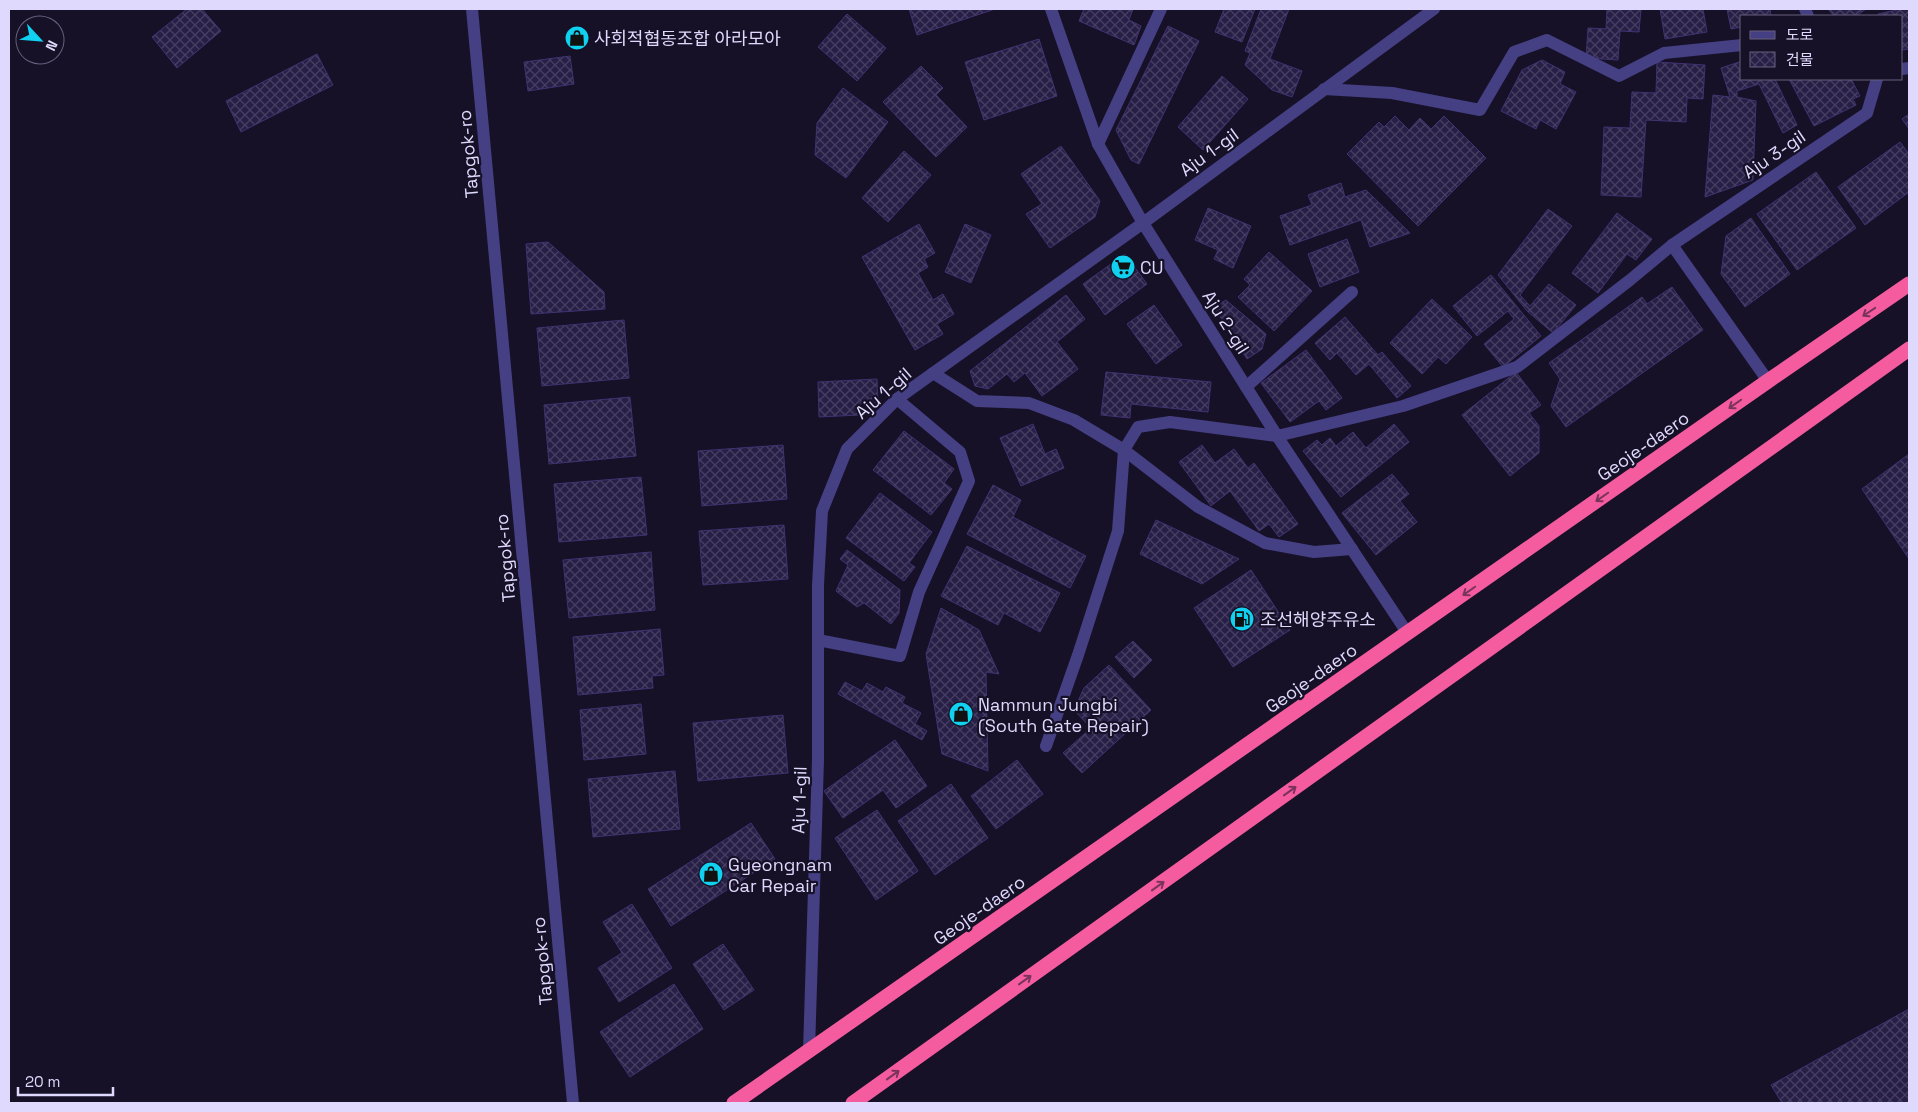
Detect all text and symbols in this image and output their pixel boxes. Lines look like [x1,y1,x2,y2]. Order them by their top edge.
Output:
north arrow [15,15,65,65]
legend [1740,15,1903,80]
shop icon: 사회적협동조합 아라모아 [564,25,590,51]
text: 도로 [1786,25,1814,44]
place label: 사회적협동조합 아라모아 [594,27,781,50]
text: N [42,38,62,54]
text: 건물 [1786,50,1814,69]
street label: Tapgok-ro [453,109,483,199]
street label: Aju 1-gil [1175,123,1243,181]
street label: Aju 3-gil [1738,125,1810,183]
supermarket icon: CU [1110,254,1136,280]
place label: CU [1140,256,1164,279]
street label: Aju 2-gil [1197,286,1255,358]
one-way arrow [1862,307,1876,317]
street label: Aju 1-gil [850,362,916,424]
one-way arrow [1728,399,1742,409]
street label: Geoje-daero [1593,406,1693,486]
one-way arrow [1595,492,1609,502]
street label: Tapgok-ro [490,513,520,603]
one-way arrow [1463,586,1477,596]
fuel station icon: 조선해양주유소 [1229,606,1255,632]
place label: 조선해양주유소 [1260,608,1376,631]
street label: Geoje-daero [1261,638,1361,718]
place label: Nammun Jungbi (South Gate Repair) [978,693,1149,737]
shop icon: Nammun Jungbi (South Gate Repair) [948,701,974,727]
street label: Aju 1-gil [786,766,812,834]
one-way arrow [1283,786,1296,797]
place label: Gyeongnam Car Repair [728,853,832,897]
shop icon: Gyeongnam Car Repair [698,861,724,887]
street label: Geoje-daero [929,870,1029,950]
one-way arrow [1150,881,1164,891]
street label: Tapgok-ro [527,916,557,1006]
one-way arrow [1018,975,1031,986]
scale bar [18,1064,112,1096]
one-way arrow [886,1070,900,1080]
text: 20 m [25,1072,60,1091]

